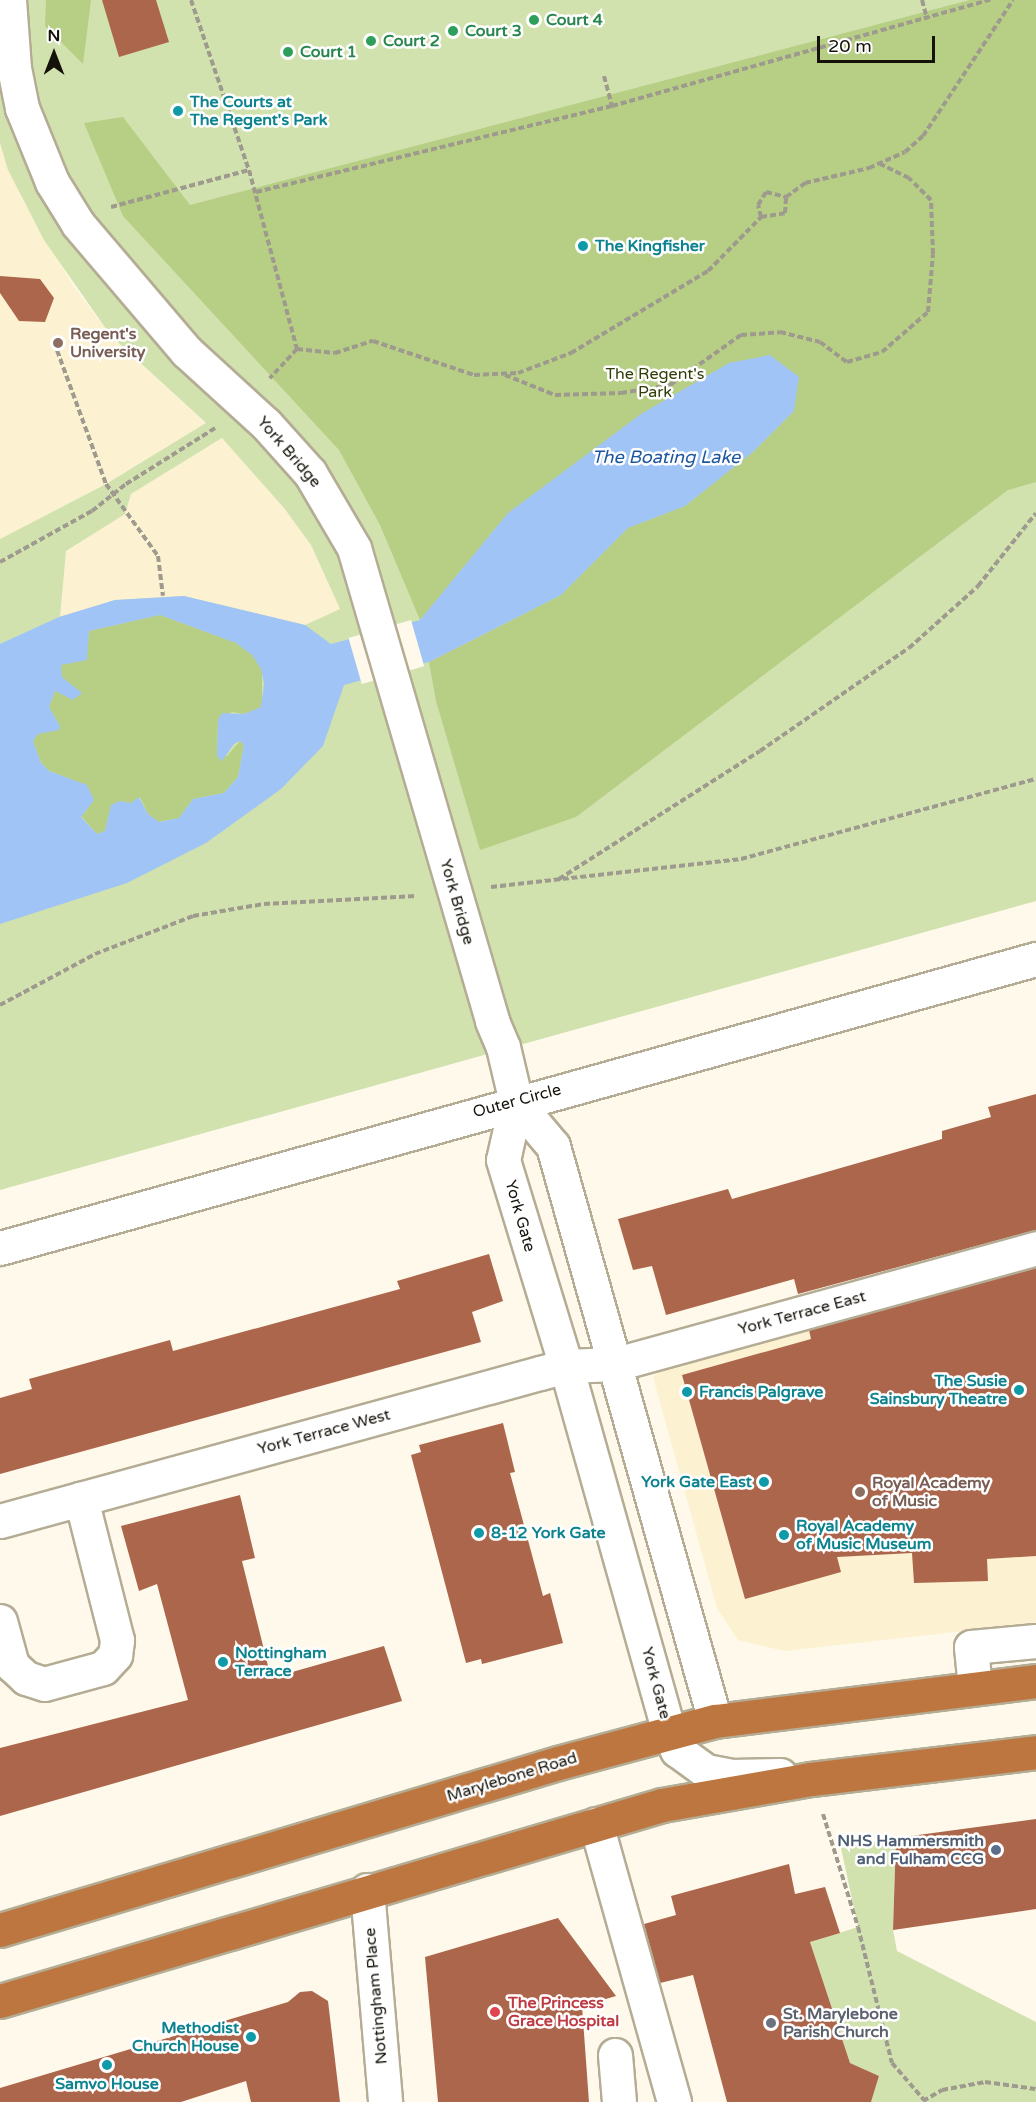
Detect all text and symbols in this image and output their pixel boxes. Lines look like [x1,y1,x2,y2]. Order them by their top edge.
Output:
place label: Court 4 [546,10,603,30]
marker: Court 4 [527,13,541,27]
place label: Court 3 [465,21,522,41]
north arrow [24,24,84,84]
marker: Court 3 [446,24,460,38]
scale bar [820,24,938,62]
text: N [48,26,60,46]
place label: Court 2 [383,31,440,51]
marker: Court 2 [364,34,378,48]
text: 20 m [828,35,872,57]
place label: Court 1 [300,42,357,62]
marker: Court 1 [281,45,295,59]
place label: The Courts at The Regent's Park [190,92,327,130]
marker: The Courts at The Regent's Park [171,104,185,118]
place label: The Kingfisher [595,236,705,256]
marker: The Kingfisher [576,239,590,253]
place label: Regent's University [70,324,145,362]
marker: Regent's University [51,336,65,350]
park label: The Regent's Park [605,364,705,402]
street label: York Bridge [253,412,325,492]
water label: The Boating Lake [592,446,740,468]
street label: York Bridge [436,857,478,947]
street label: Outer Circle [471,1080,563,1122]
street label: York Gate [501,1178,539,1254]
street label: York Terrace East [736,1287,868,1339]
place label: The Susie Sainsbury Theatre [870,1371,1007,1409]
place label: Francis Palgrave [699,1382,823,1402]
marker: The Susie Sainsbury Theatre [1012,1383,1026,1397]
marker: Francis Palgrave [680,1385,694,1399]
street label: York Terrace West [255,1405,393,1459]
place label: York Gate East [641,1472,752,1492]
place label: Royal Academy of Music [872,1473,990,1511]
marker: York Gate East [757,1475,771,1489]
marker: Royal Academy of Music [853,1485,867,1499]
place label: Royal Academy of Music Museum [796,1516,931,1554]
place label: 8-12 York Gate [491,1523,606,1543]
marker: 8-12 York Gate [472,1526,486,1540]
marker: Royal Academy of Music Museum [777,1528,791,1542]
place label: Nottingham Terrace [235,1643,327,1681]
street label: York Gate [637,1645,675,1721]
marker: Nottingham Terrace [216,1655,230,1669]
street label: Marylebone Road [445,1748,579,1806]
place label: NHS Hammersmith and Fulham CCG [837,1831,984,1869]
marker: NHS Hammersmith and Fulham CCG [989,1843,1003,1857]
street label: Nottingham Place [360,1927,392,2065]
place label: The Princess Grace Hospital [508,1993,619,2031]
marker: The Princess Grace Hospital [486,2003,504,2021]
place label: St. Marylebone Parish Church [783,2004,898,2042]
marker: St. Marylebone Parish Church [764,2016,778,2030]
place label: Methodist Church House [132,2018,239,2056]
marker: Methodist Church House [244,2030,258,2044]
marker: Samvo House [100,2058,114,2072]
place label: Samvo House [55,2074,159,2094]

